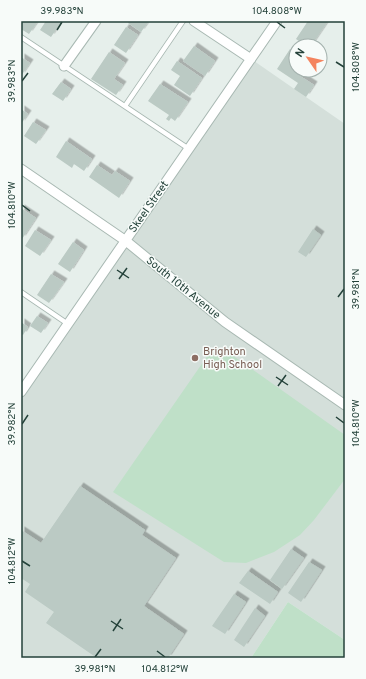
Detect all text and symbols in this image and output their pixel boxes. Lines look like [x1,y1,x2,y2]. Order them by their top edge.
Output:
text: 39.983°N [40,5,84,18]
text: 104.808°W [252,5,302,18]
north arrow [288,38,328,78]
text: 104.808°W [350,42,363,92]
text: N [293,46,309,60]
text: 39.983°N [6,59,19,103]
street label: Skeel Street [126,178,172,236]
text: 104.810°W [6,181,19,229]
street label: South 10th Avenue [143,254,223,322]
text: 39.981°N [350,268,363,310]
place label: Brighton High School [203,345,262,372]
marker: Brighton High School [190,353,200,363]
text: 104.810°W [350,399,363,447]
text: 39.982°N [6,402,19,446]
text: 104.812°W [6,537,19,585]
text: 39.981°N [74,663,116,676]
text: 104.812°W [141,663,189,676]

